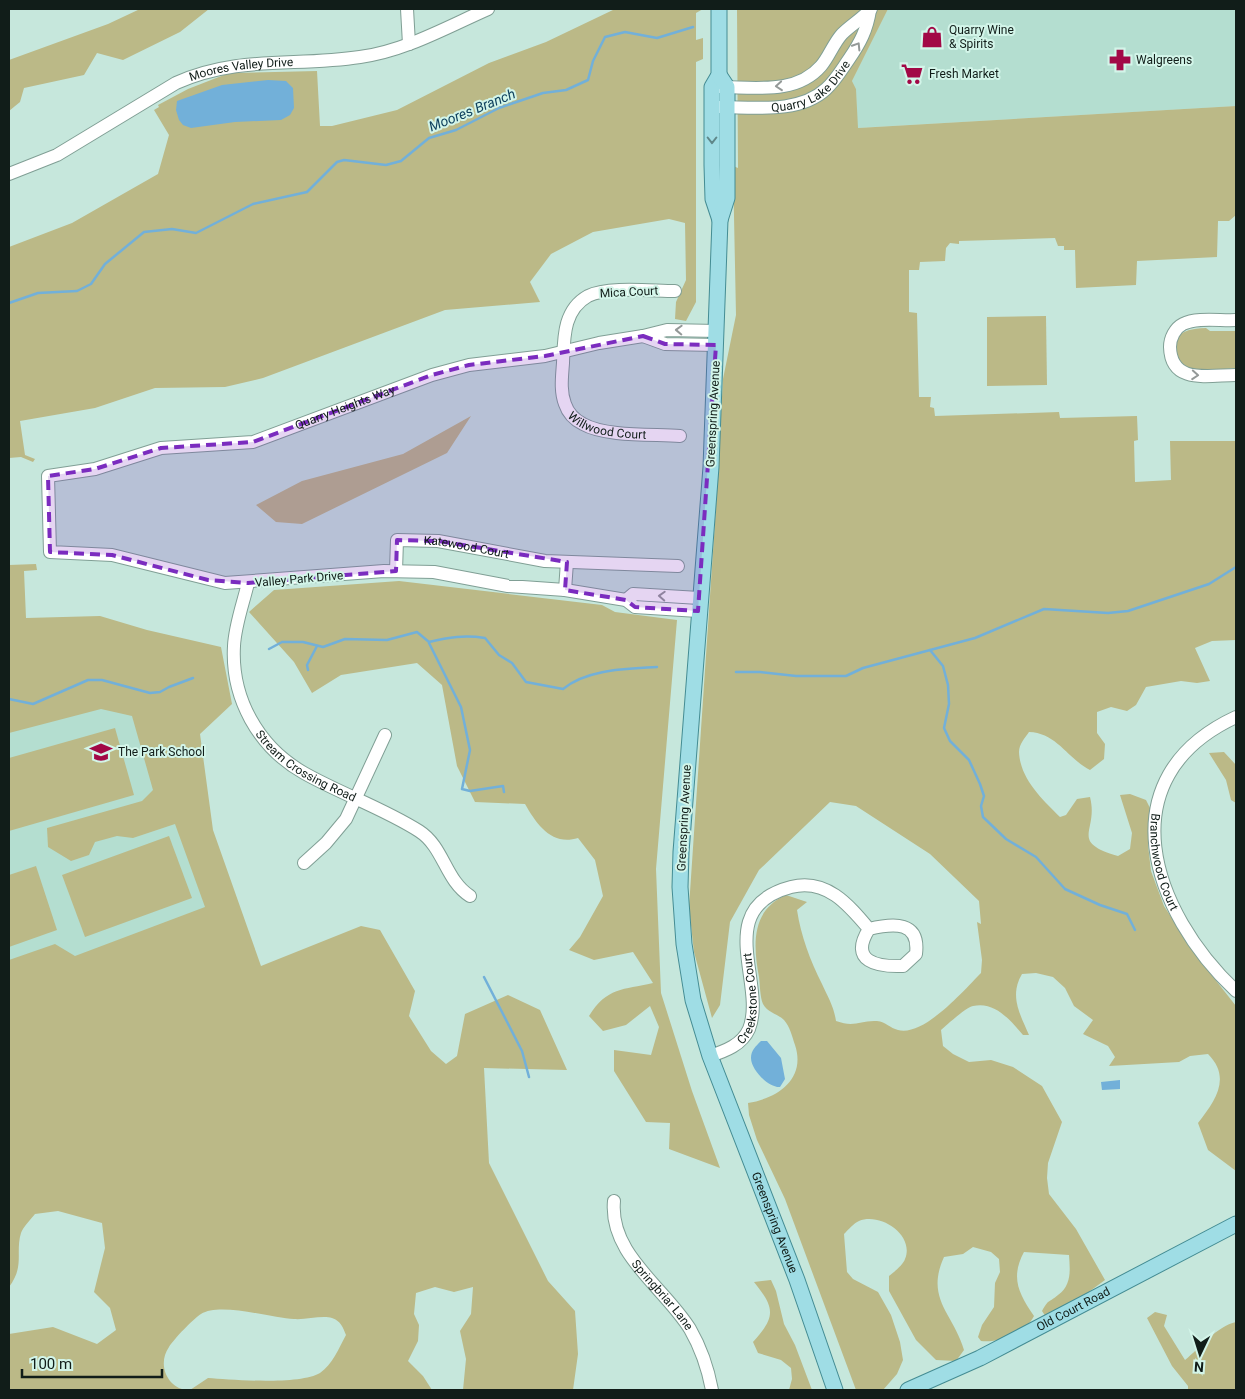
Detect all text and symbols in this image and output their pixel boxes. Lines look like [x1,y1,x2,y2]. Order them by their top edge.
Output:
place label: Quarry Wine & Spirits [949,23,1014,51]
shop icon: Quarry Wine & Spirits [919,24,945,50]
one-way arrow [851,42,861,51]
pharmacy icon: Walgreens [1107,47,1133,73]
place label: Walgreens [1136,53,1192,67]
street label: Moores Valley Drive [187,55,293,84]
street label: Quarry Lake Drive [771,58,853,115]
supermarket icon: Fresh Market [899,61,925,87]
place label: Fresh Market [929,67,999,81]
one-way arrow [775,81,783,92]
water label: Moores Branch [426,85,518,135]
one-way arrow [707,136,717,144]
street label: Mica Court [599,283,659,301]
one-way arrow [675,325,683,335]
street label: Greenspring Avenue [703,360,723,468]
one-way arrow [1191,369,1199,380]
street label: Quarry Heights Way [293,382,397,433]
street label: Willwood Court [565,409,647,442]
street label: Katewood Court [424,534,510,561]
street label: Valley Park Drive [254,568,344,590]
one-way arrow [657,591,665,602]
street label: Stream Crossing Road [253,728,358,805]
school or university icon: The Park School [88,739,114,765]
place label: The Park School [118,745,205,759]
street label: Greenspring Avenue [674,764,694,872]
street label: Branchwood Court [1147,813,1181,913]
street label: Creekstone Court [734,952,760,1047]
street label: Greenspring Avenue [749,1170,801,1275]
street label: Springbriar Lane [629,1257,696,1333]
street label: Old Court Road [1034,1284,1112,1334]
north arrow [1175,1329,1225,1379]
scale bar [22,1346,162,1378]
text: 100 m [30,1355,72,1373]
text: N [1194,1359,1205,1375]

